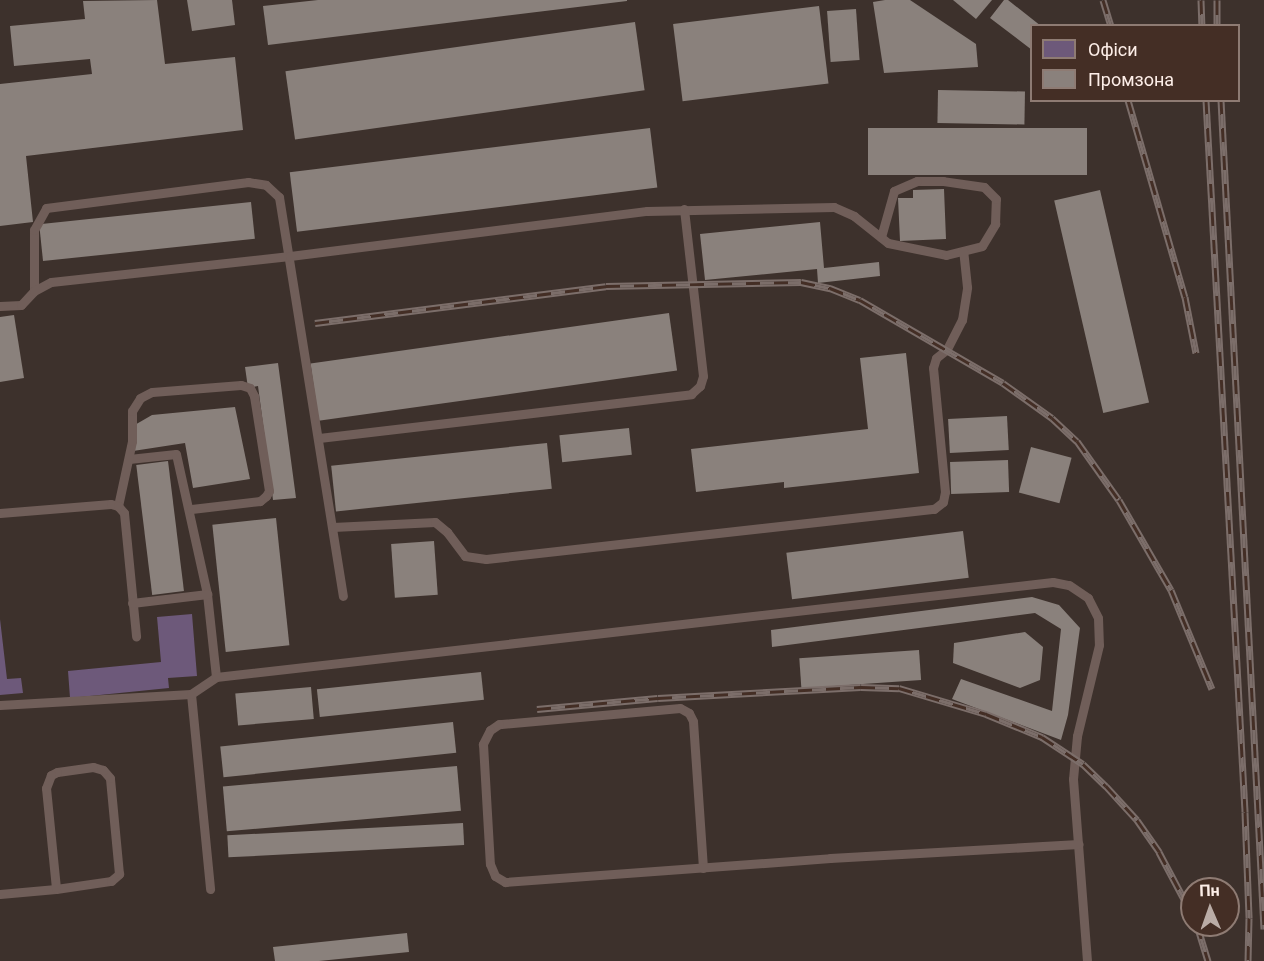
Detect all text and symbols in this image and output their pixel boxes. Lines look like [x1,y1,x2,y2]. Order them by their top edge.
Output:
legend [1030,24,1240,102]
text: Офіси [1088,39,1138,60]
text: Промзона [1088,69,1174,90]
north arrow [1180,877,1240,937]
text: Пн [1199,881,1220,900]

